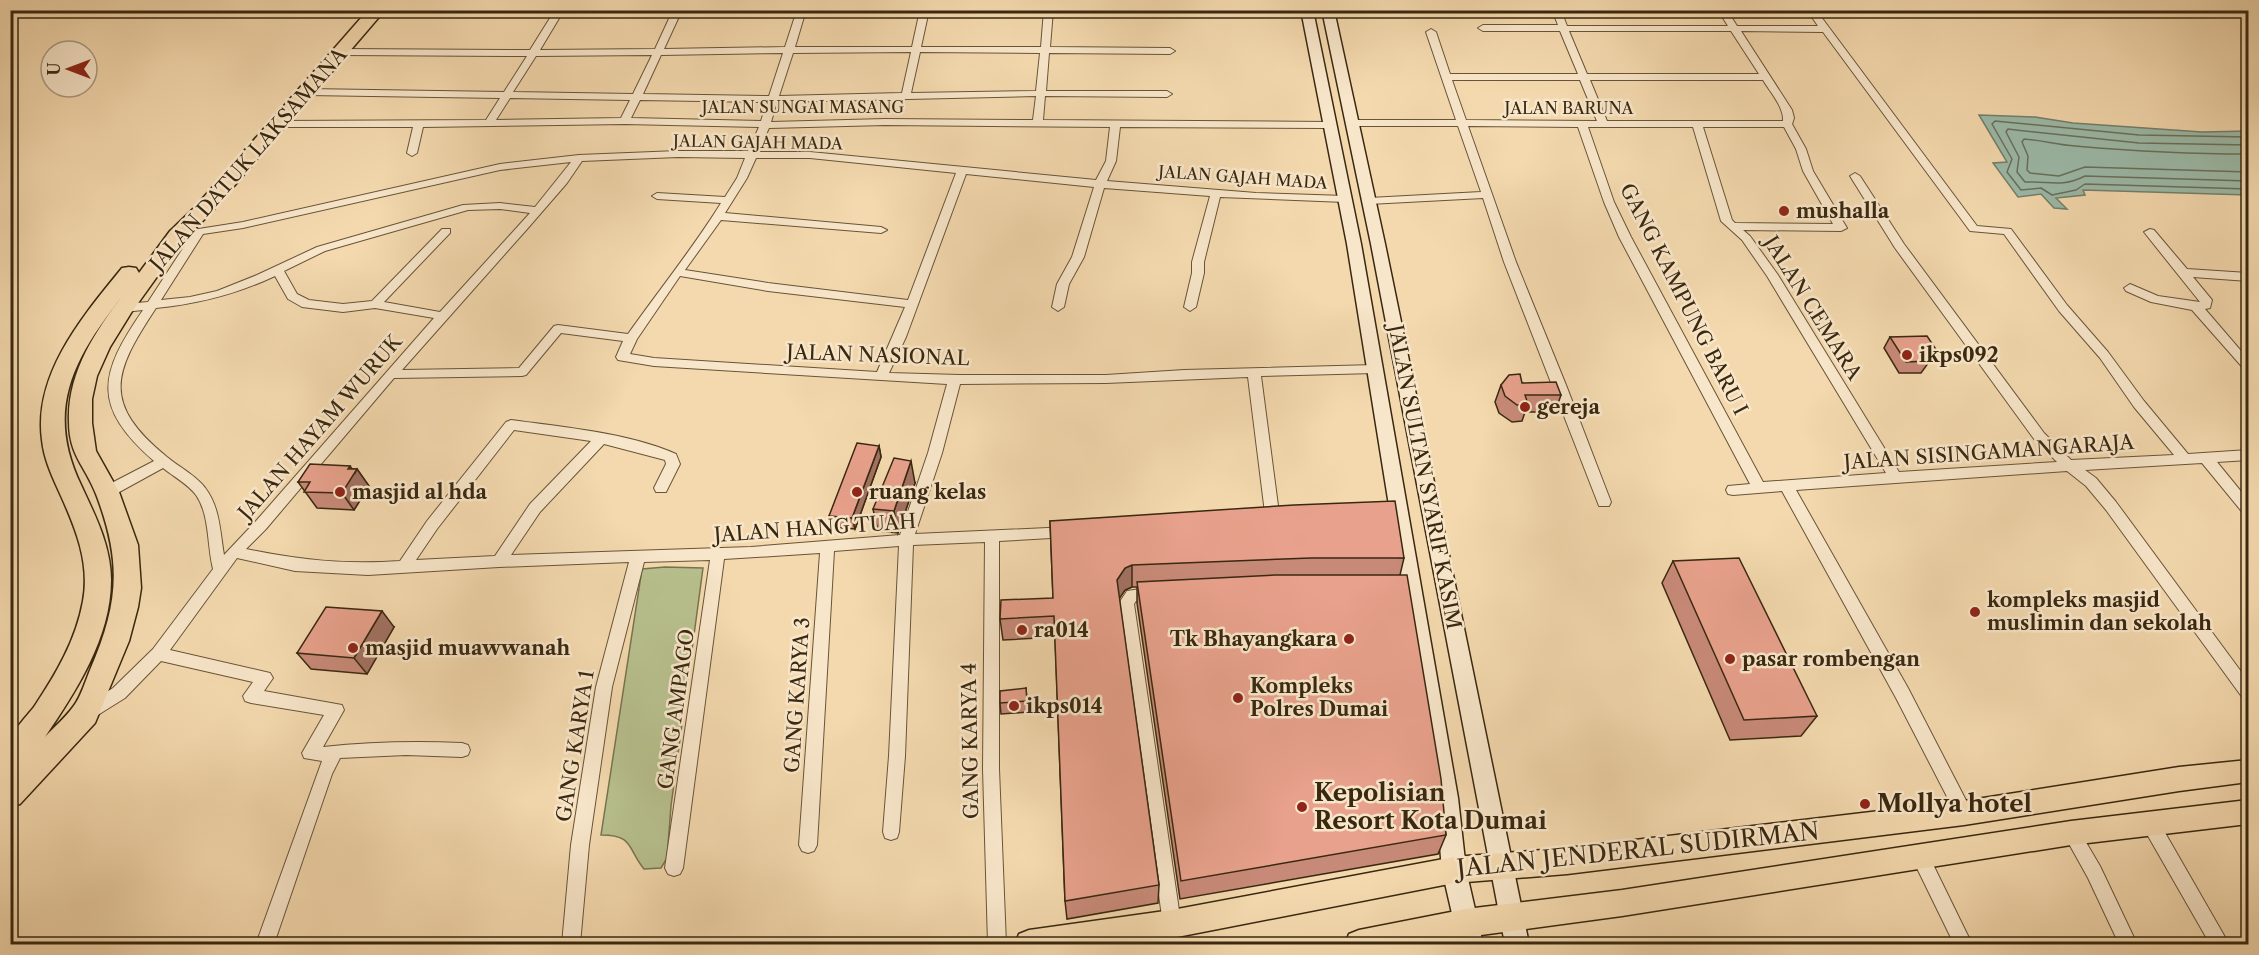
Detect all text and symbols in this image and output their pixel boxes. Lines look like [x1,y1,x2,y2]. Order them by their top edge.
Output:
north arrow [39,39,99,99]
street label: JALAN DATUK LAKSAMANA [143,42,352,278]
text: U [44,63,64,76]
street label: JALAN SUNGAI MASANG [699,97,904,117]
street label: JALAN BARUNA [1502,98,1635,118]
street label: JALAN GAJAH MADA [670,130,844,153]
street label: JALAN GAJAH MADA [1155,161,1329,193]
street label: GANG KAMPUNG BARU I [1615,179,1753,419]
place label: mushalla [1796,199,1890,223]
marker: mushalla [1777,204,1791,218]
street label: JALAN CEMARA [1757,229,1868,385]
street label: JALAN SULTAN SYARIF KASIM [1383,320,1466,631]
street label: JALAN HAYAM WURUK [231,329,408,527]
street label: JALAN NASIONAL [783,340,970,370]
place label: ikps092 [1919,343,1998,367]
marker: ikps092 [1900,348,1914,362]
place label: gereja [1536,395,1600,419]
marker: gereja [1518,400,1532,414]
street label: JALAN SISINGAMANGARAJA [1840,430,2136,474]
place label: masjid al hda [352,480,487,504]
place label: ruang kelas [869,480,986,504]
marker: masjid al hda [333,485,347,499]
marker: ruang kelas [850,485,864,499]
street label: JALAN HANG TUAH [710,509,917,547]
place label: kompleks masjid muslimin dan sekolah [1987,588,2212,635]
marker: kompleks masjid muslimin dan sekolah [1968,605,1982,619]
street label: GANG KARYA 3 [780,616,814,774]
place label: ra014 [1034,618,1089,642]
marker: ra014 [1015,623,1029,637]
street label: GANG AMPAGO [653,627,699,791]
place label: Tk Bhayangkara [1170,627,1337,651]
marker: Tk Bhayangkara [1342,632,1356,646]
place label: masjid muawwanah [365,636,571,660]
marker: masjid muawwanah [346,641,360,655]
place label: pasar rombengan [1742,647,1920,671]
marker: pasar rombengan [1723,652,1737,666]
street label: GANG KARYA 4 [957,663,983,819]
street label: GANG KARYA 1 [551,668,599,824]
place label: Kompleks Polres Dumai [1250,674,1388,721]
marker: Kompleks Polres Dumai [1231,691,1245,705]
place label: ikps014 [1026,694,1103,718]
marker: ikps014 [1007,699,1021,713]
place label: Kepolisian Resort Kota Dumai [1314,778,1547,835]
place label: Mollya hotel [1877,789,2032,818]
marker: Mollya hotel [1858,797,1872,811]
marker: Kepolisian Resort Kota Dumai [1295,800,1309,814]
street label: JALAN JENDERAL SUDIRMAN [1451,816,1821,883]

